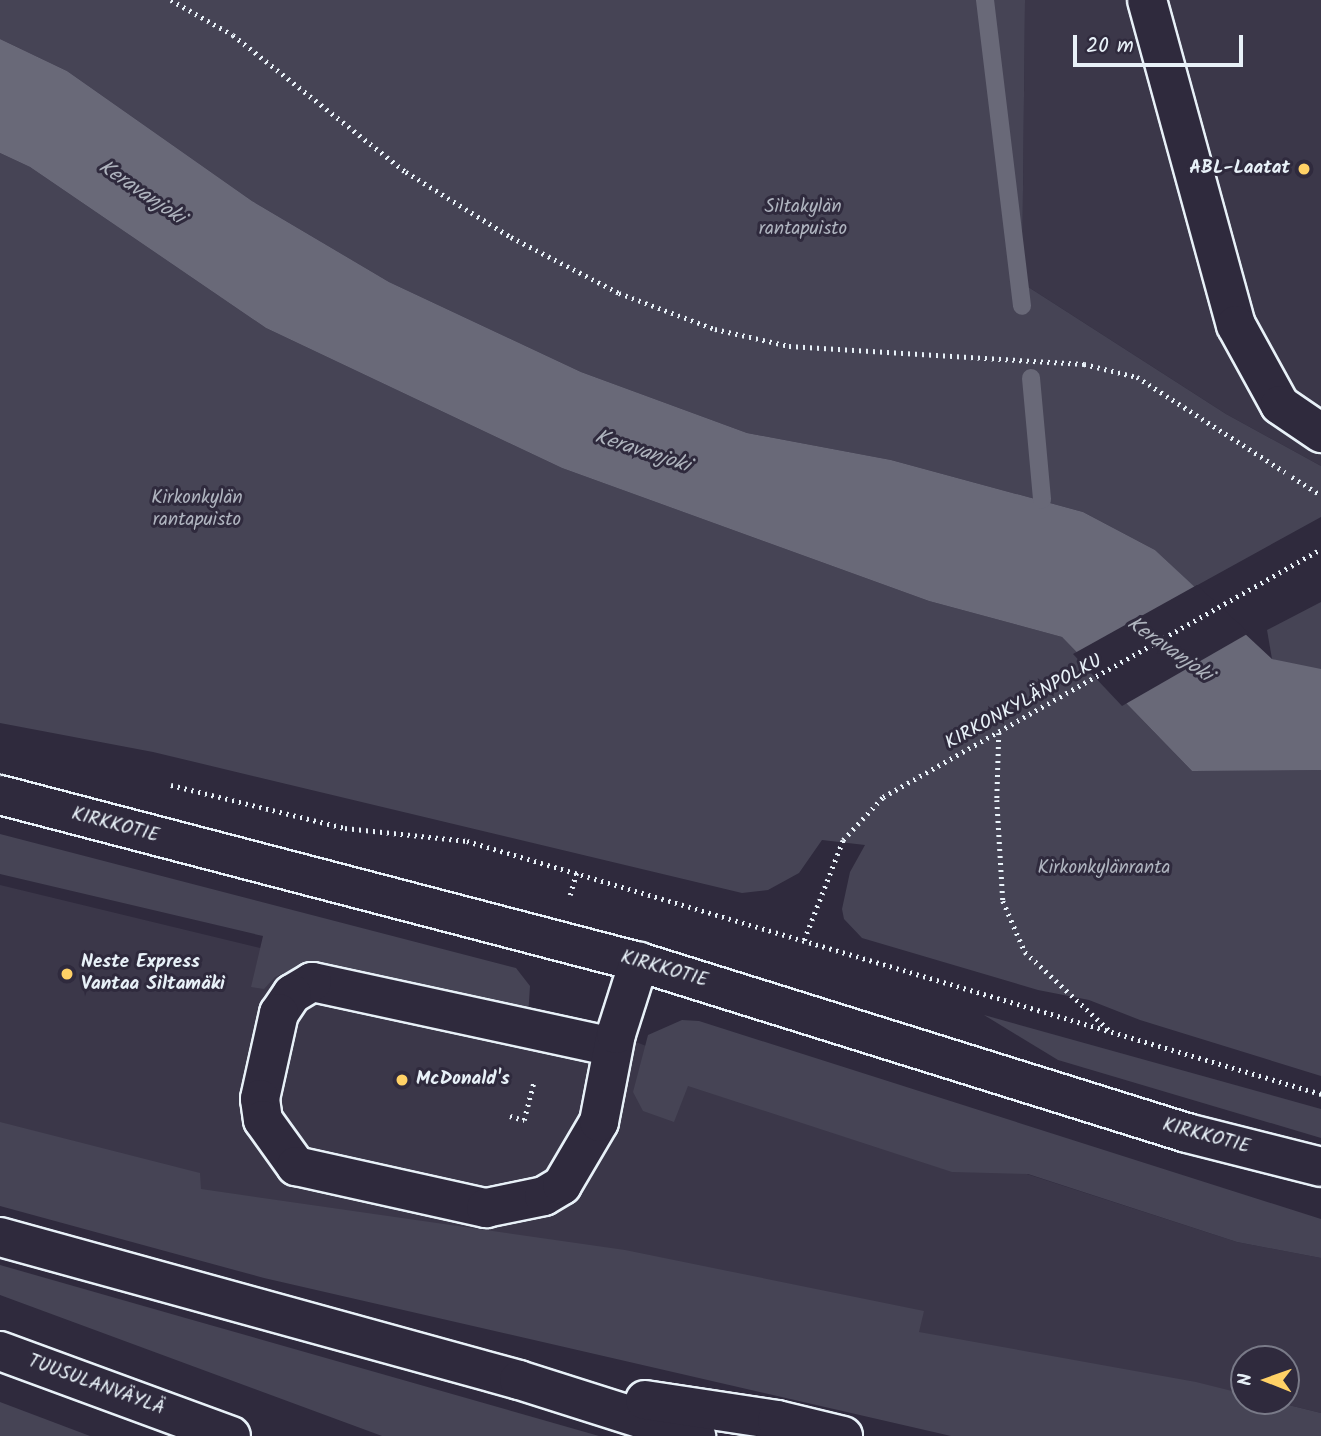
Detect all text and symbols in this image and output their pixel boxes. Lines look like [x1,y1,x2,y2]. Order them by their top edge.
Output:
scale bar [1076,21,1246,65]
text: 20 m [1086,30,1134,63]
water label: Keravanjoki [93,155,189,231]
place label: ABL-Laatat [1189,158,1290,180]
marker: ABL-Laatat [1296,161,1312,177]
park label: Siltakylän rantapuisto [759,197,847,241]
water label: Keravanjoki [591,425,693,479]
park label: Kirkonkylän rantapuisto [151,488,243,532]
water label: Keravanjoki [1122,611,1216,689]
street label: KIRKONKYLÄNPOLKU [942,650,1106,756]
street label: KIRKKOTIE [69,803,161,849]
park label: Kirkonkylänranta [1038,858,1170,880]
street label: KIRKKOTIE [618,947,710,993]
place label: Neste Express Vantaa Siltamäki [81,952,225,996]
marker: Neste Express Vantaa Siltamäki [59,966,75,982]
place label: McDonald's [416,1069,510,1091]
marker: McDonald's [394,1072,410,1088]
street label: KIRKKOTIE [1160,1114,1252,1160]
north arrow [1230,1345,1300,1415]
street label: TUUSULANVÄYLÄ [25,1351,167,1421]
text: N [1231,1373,1261,1386]

